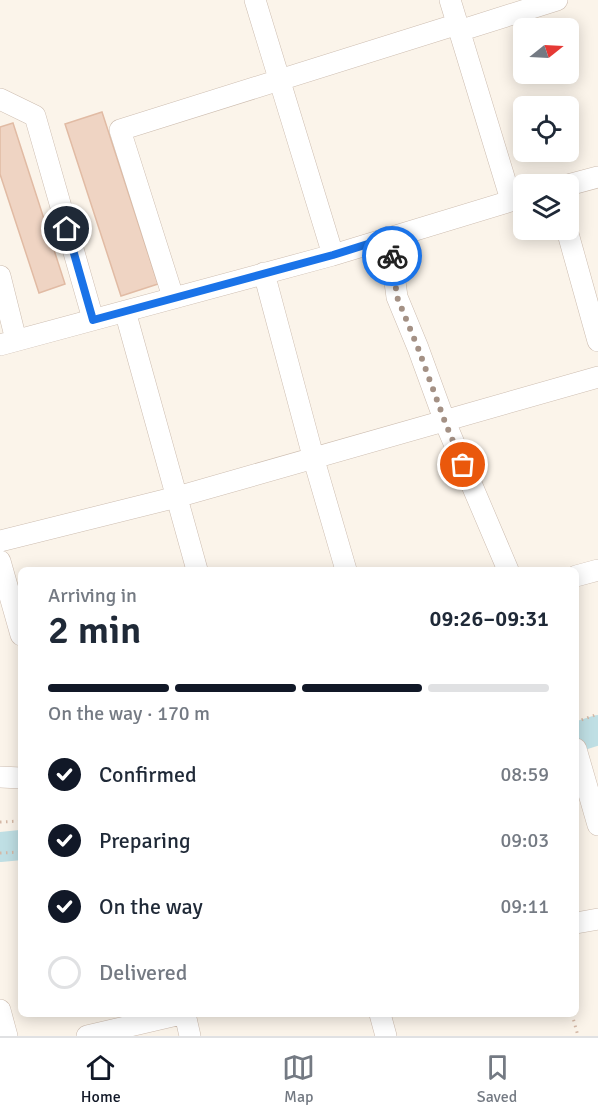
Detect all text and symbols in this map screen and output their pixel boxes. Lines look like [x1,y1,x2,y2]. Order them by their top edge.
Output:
north arrow [513,18,579,84]
map controls [513,18,579,240]
button: locate [513,96,579,162]
button: layers [513,174,579,240]
pin [41,203,92,254]
icon: home [50,212,83,245]
courier [362,226,422,286]
icon: bike [376,240,409,273]
pin [437,439,488,490]
icon: bag [446,448,479,481]
text: Arriving in [48,583,137,608]
text: 09:26–09:31 [430,605,549,632]
text: 2 min [48,606,141,654]
text: On the way · 170 m [48,701,210,726]
icon: check [48,758,81,791]
text: Confirmed [99,761,197,788]
text: 08:59 [500,762,549,787]
icon: check [48,824,81,857]
text: Preparing [99,827,191,854]
text: 09:03 [500,828,549,853]
icon: check [48,890,81,923]
text: On the way [99,893,203,920]
text: 09:11 [500,894,549,919]
text: Delivered [99,959,187,986]
tab: Home [81,1051,121,1107]
tab: Map [282,1051,315,1107]
tab: Saved [477,1051,517,1107]

